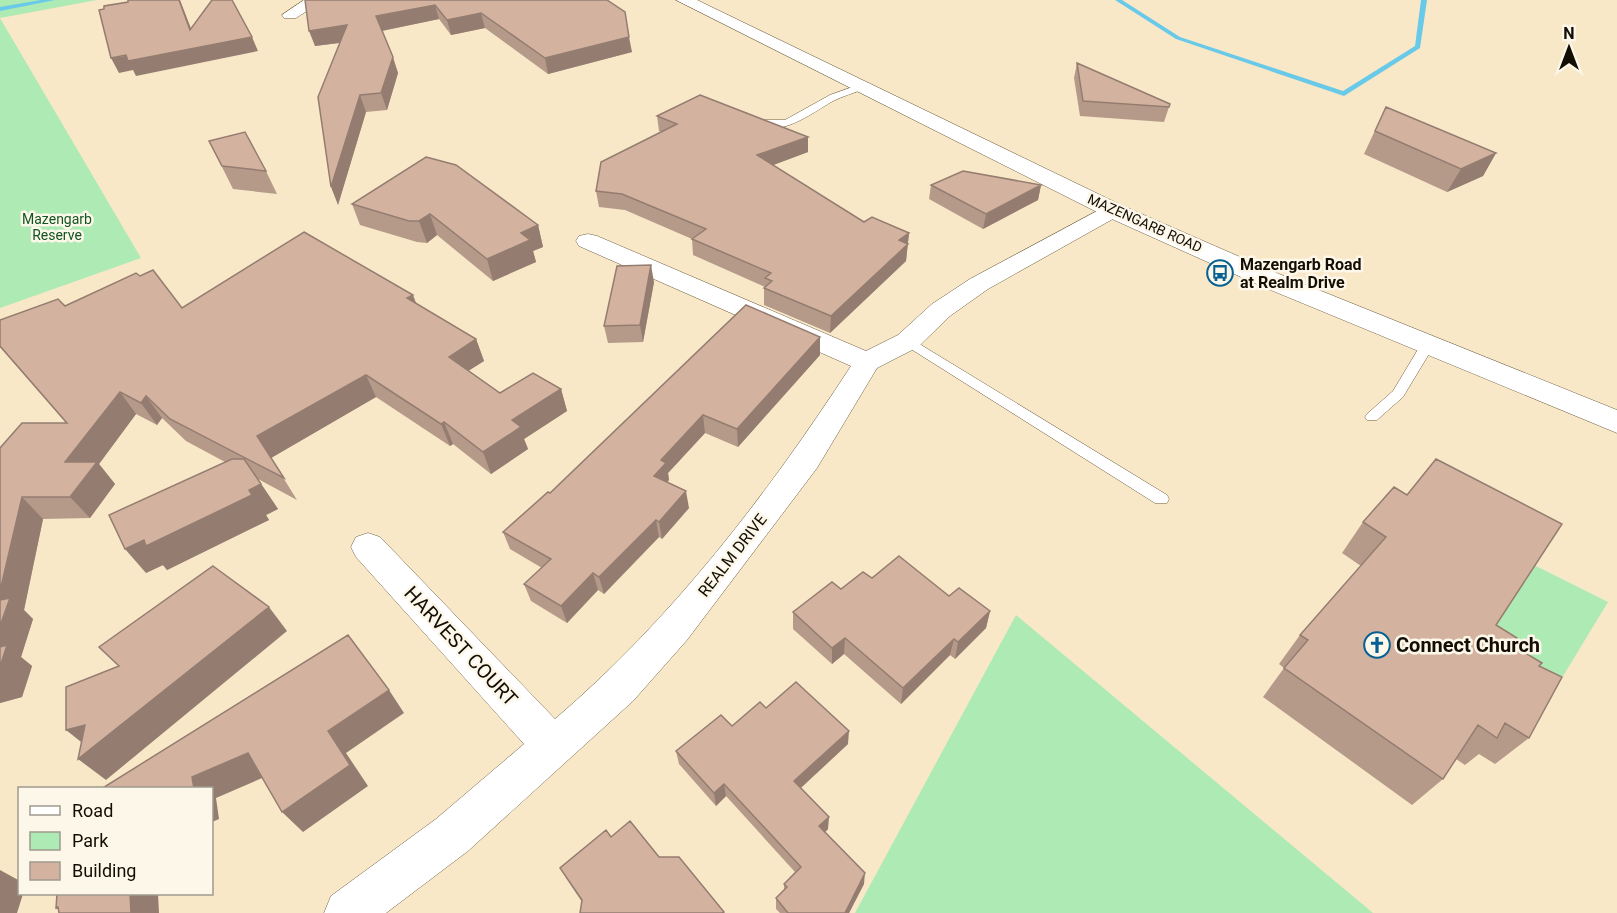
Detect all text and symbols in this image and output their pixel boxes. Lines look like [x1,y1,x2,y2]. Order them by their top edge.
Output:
north arrow [1539,18,1599,78]
text: N [1563,24,1575,43]
street label: MAZENGARB ROAD [1085,191,1205,255]
park label: Mazengarb Reserve [22,211,92,243]
place label: Mazengarb Road at Realm Drive [1240,255,1362,292]
bus stop icon: Mazengarb Road at Realm Drive [1205,258,1235,288]
street label: REALM DRIVE [694,510,771,601]
street label: HARVEST COURT [399,581,523,711]
church icon: Connect Church [1362,630,1392,660]
place label: Connect Church [1396,633,1540,657]
legend [18,787,213,895]
text: Road [72,800,113,821]
text: Park [72,830,109,851]
text: Building [72,860,136,881]

